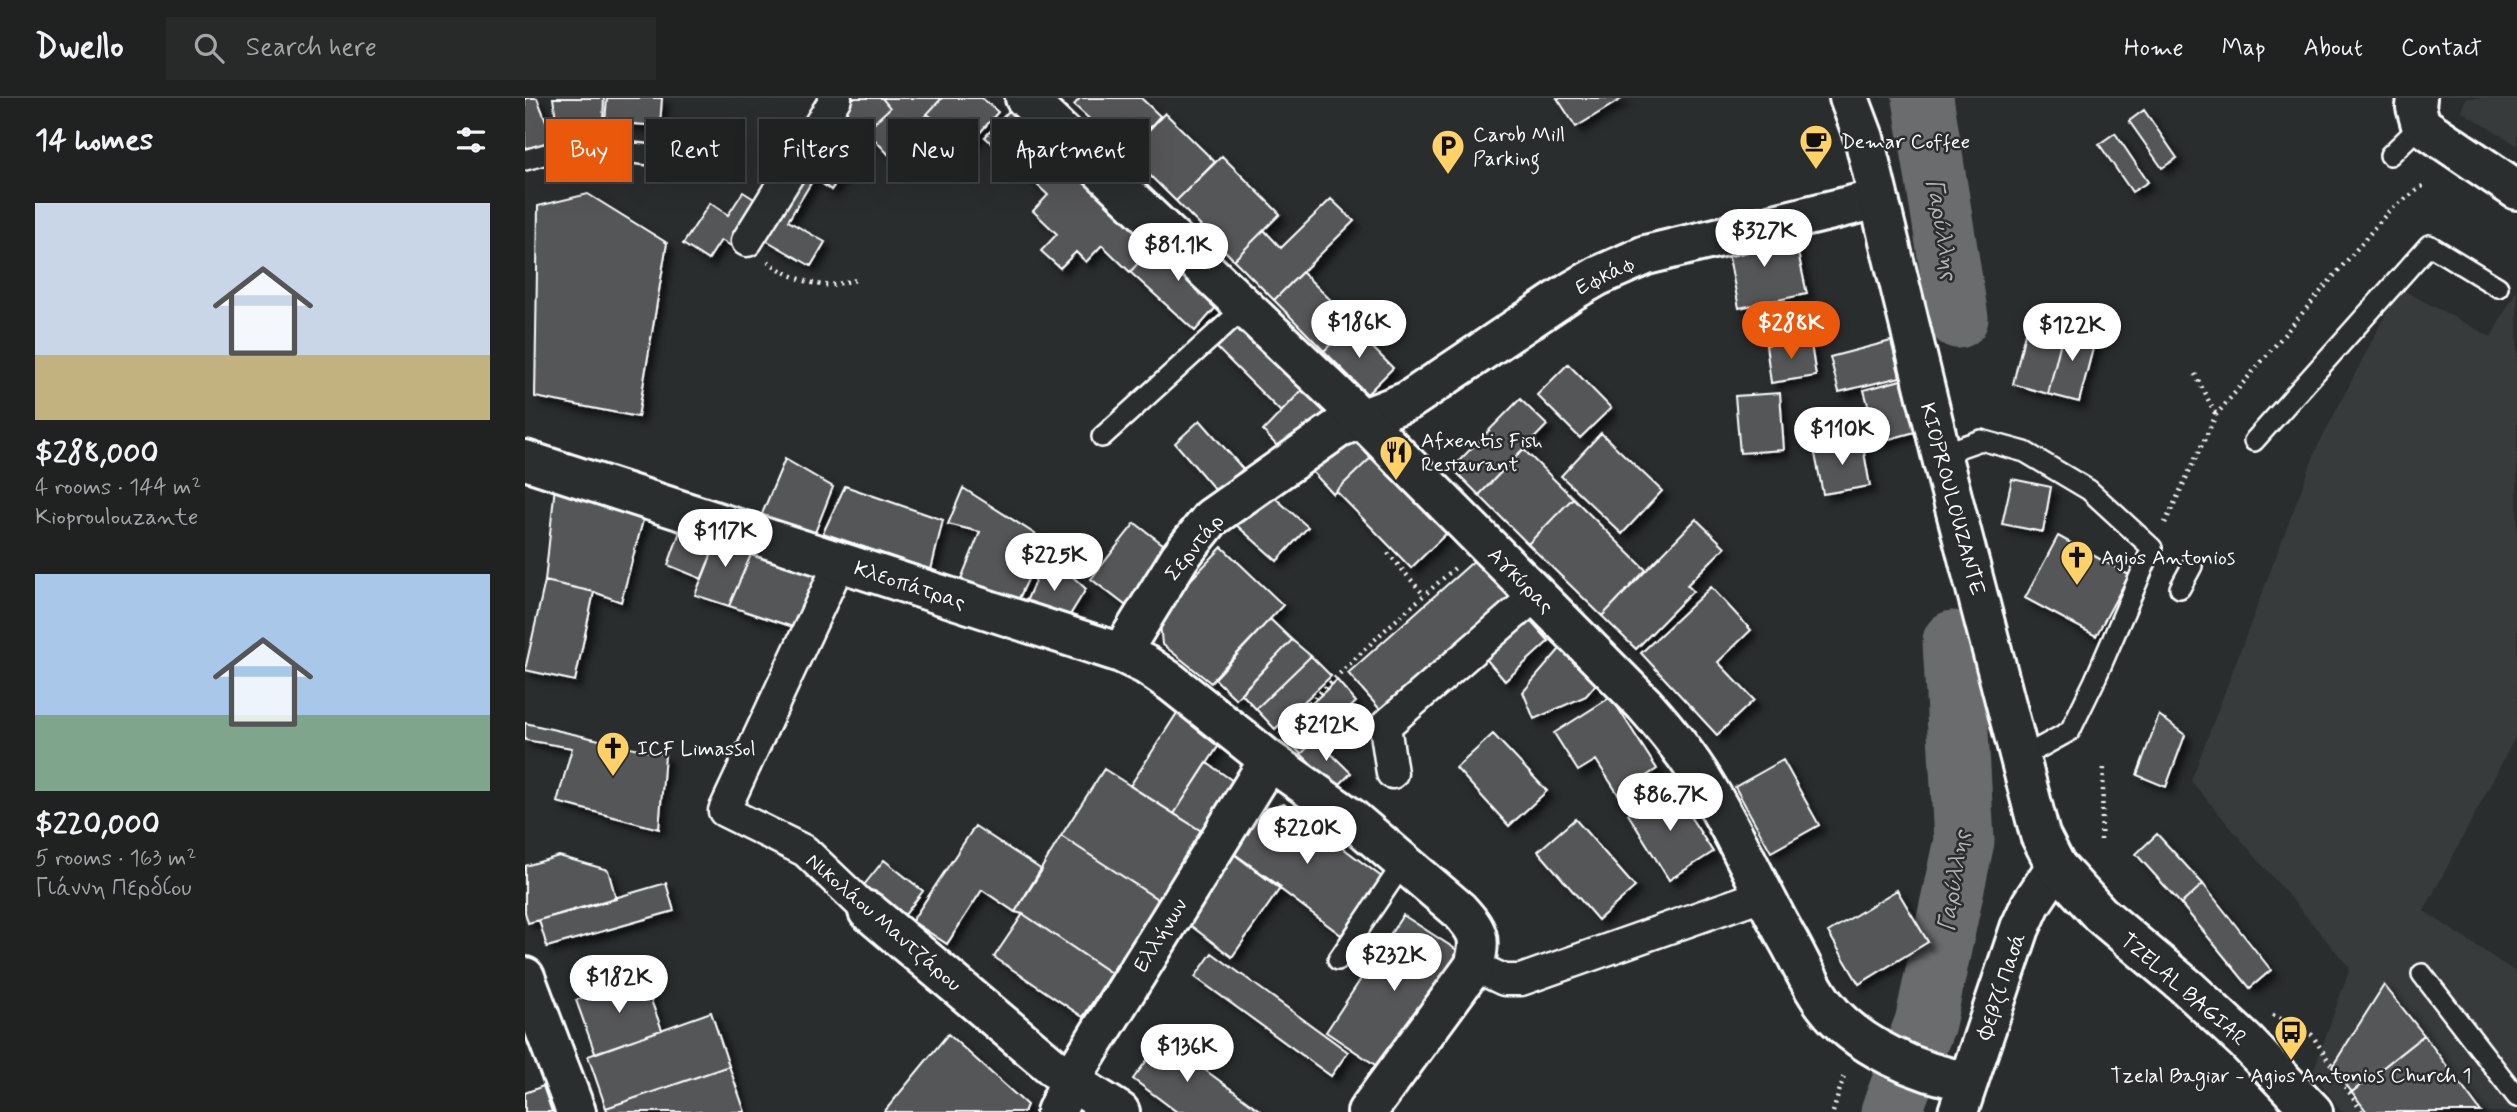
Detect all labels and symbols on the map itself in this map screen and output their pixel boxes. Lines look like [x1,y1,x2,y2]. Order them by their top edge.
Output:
place label: Carob Mill Parking [1473,121,1565,175]
cafe icon: Demar Coffee [1797,122,1835,171]
parking icon: Carob Mill Parking [1429,127,1467,176]
place label: Demar Coffee [1841,128,1970,156]
water label: Γαρύλλης [1918,176,1964,284]
pin: $327K [1715,209,1813,269]
pin: $81.1K [1121,223,1235,283]
street label: Εφκάφ [1571,250,1640,302]
pin: $186K [1310,300,1408,360]
pin: $288K [1742,302,1840,361]
pin: $122K [2023,303,2121,363]
street label: KIOPROULOUZANTE [1913,400,1991,599]
pin: $110K [1793,408,1891,467]
place label: Afxentis Fish Restaurant [1421,427,1543,479]
restaurant icon: Afxentis Fish Restaurant [1377,433,1415,482]
street label: Σερντάρ [1159,508,1231,587]
pin: $117K [676,510,774,569]
pin: $225K [1005,533,1103,593]
church icon: Agios Antonios [2058,538,2096,587]
street label: Αγκύρας [1481,541,1560,620]
place label: Agios Antonios [2101,544,2235,572]
street label: Κλεοπάτρας [851,555,969,617]
pin: $212K [1277,704,1375,763]
church icon: ICF Limassol [594,729,632,778]
place label: ICF Limassol [637,735,756,763]
pin: $86.7K [1613,774,1727,833]
pin: $220K [1258,806,1356,866]
water label: Γαρύλλης [1932,827,1978,934]
street label: Νικολάου Μαντζάρου [799,847,967,998]
street label: Ελλήνων [1127,893,1195,978]
street label: TZELAL BAGIAR [2114,927,2253,1053]
street label: Φεβζί Πασά [1970,929,2033,1044]
pin: $232K [1345,934,1443,993]
pin: $182K [570,956,668,1015]
bus stop icon: Tzelal Bagiar - Agios Antonios Church 1 [2272,1013,2310,1062]
pin: $136K [1138,1024,1236,1084]
place label: Tzelal Bagiar - Agios Antonios Church 1 [2110,1062,2472,1091]

